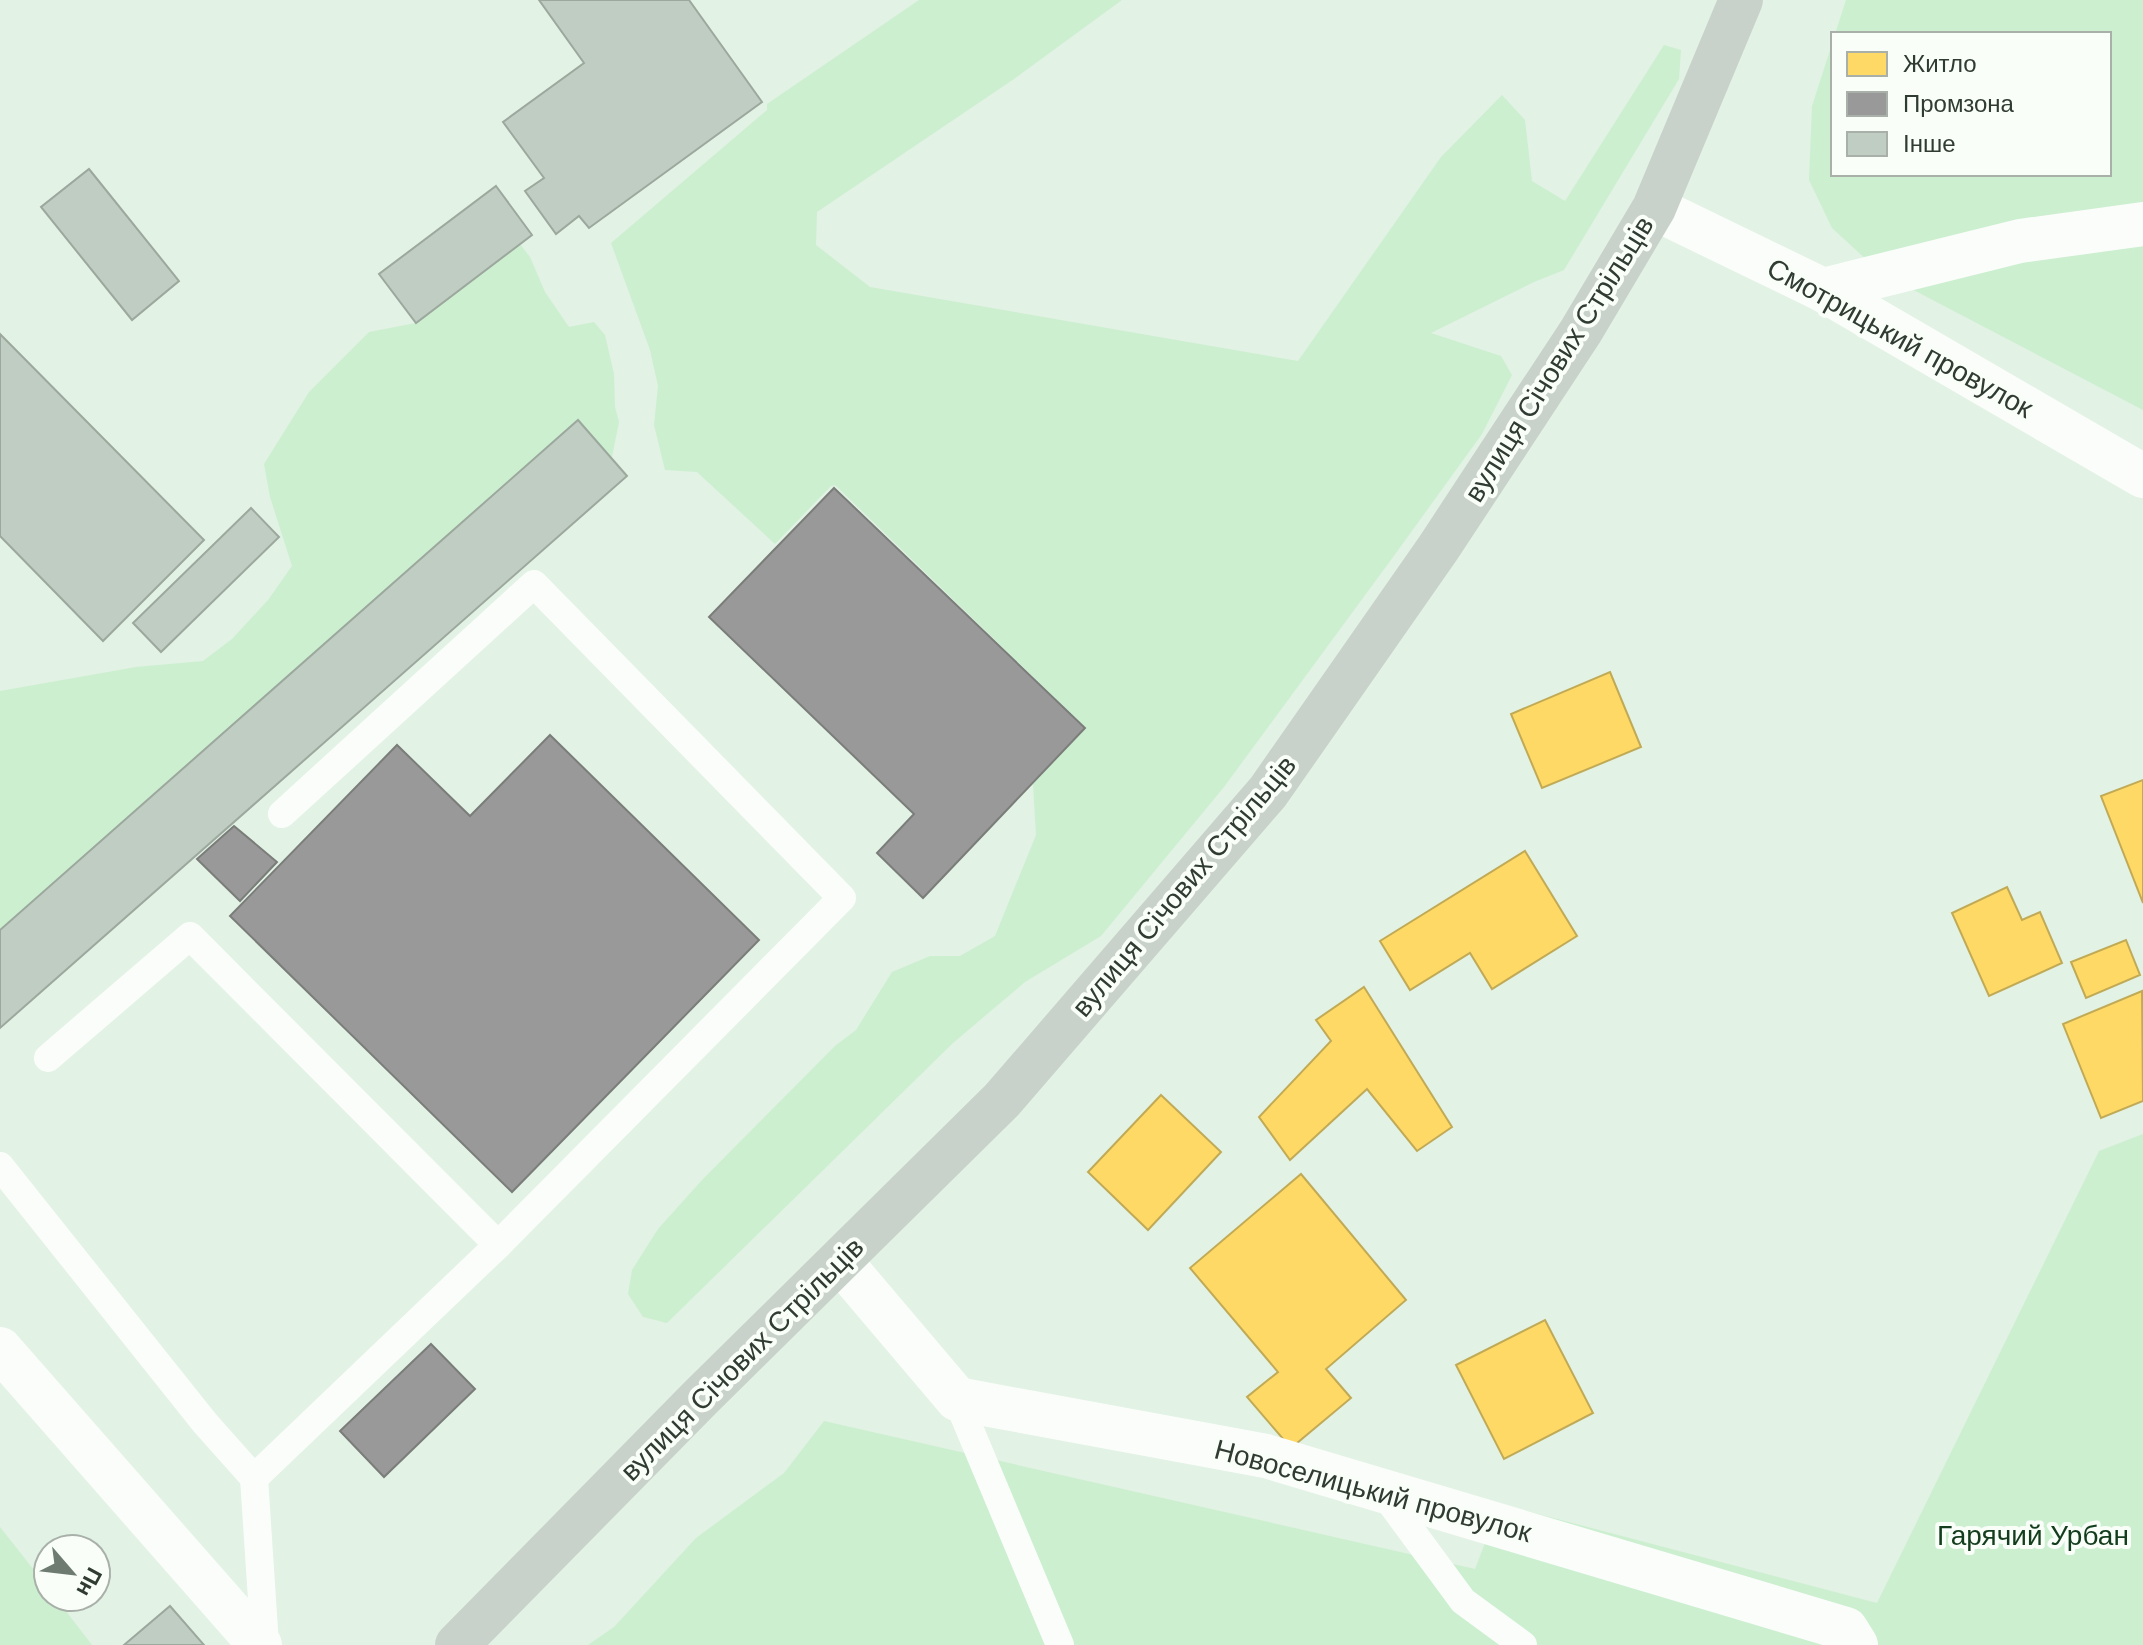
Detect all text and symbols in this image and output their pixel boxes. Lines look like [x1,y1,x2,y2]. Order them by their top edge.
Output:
legend [1831,32,2111,176]
text: Житло [1903,50,1977,77]
text: Промзона [1903,90,2015,117]
text: Інше [1903,130,1956,157]
street label: вулиця Січових Стрільців [1458,211,1660,507]
street label: Смотрицький провулок [1762,252,2039,424]
street label: вулиця Січових Стрільців [1066,749,1302,1023]
street label: вулиця Січових Стрільців [614,1231,870,1487]
street label: Новоселицький провулок [1211,1434,1536,1548]
park label: Гарячий Урбан [1937,1520,2129,1551]
north arrow [32,1533,112,1613]
text: Пн [71,1563,107,1601]

